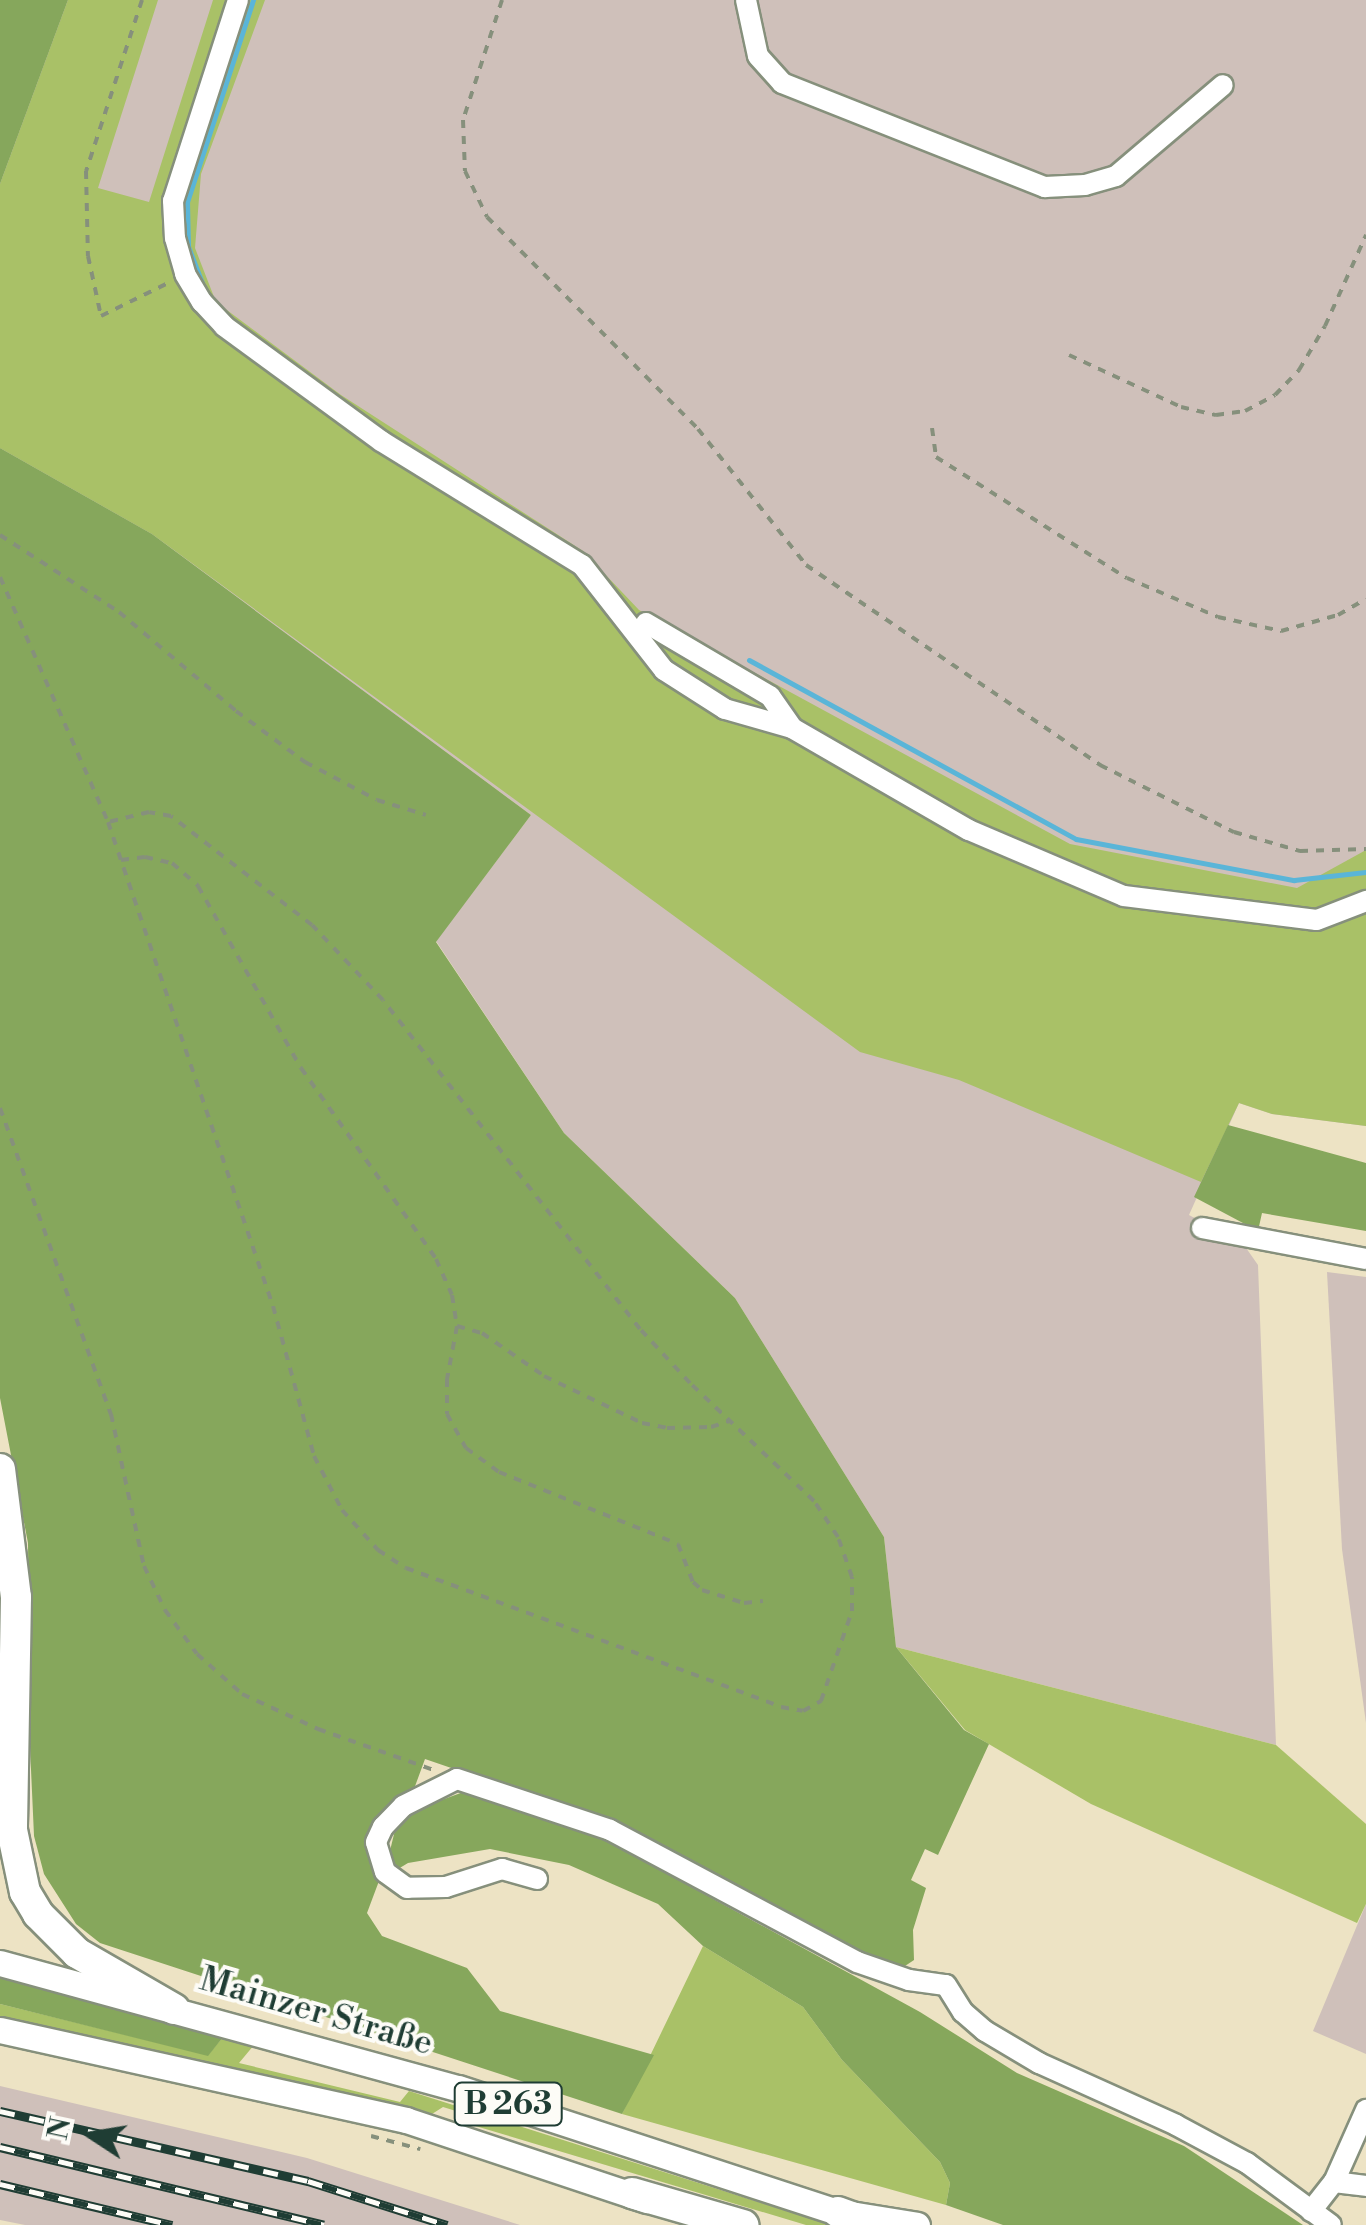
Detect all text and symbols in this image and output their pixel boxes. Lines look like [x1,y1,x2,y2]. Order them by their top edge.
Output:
street label: Mainzer Straße [195,1959,437,2065]
road number: B 263 [453,2077,563,2131]
north arrow [40,2085,140,2185]
text: N [41,2114,80,2143]

